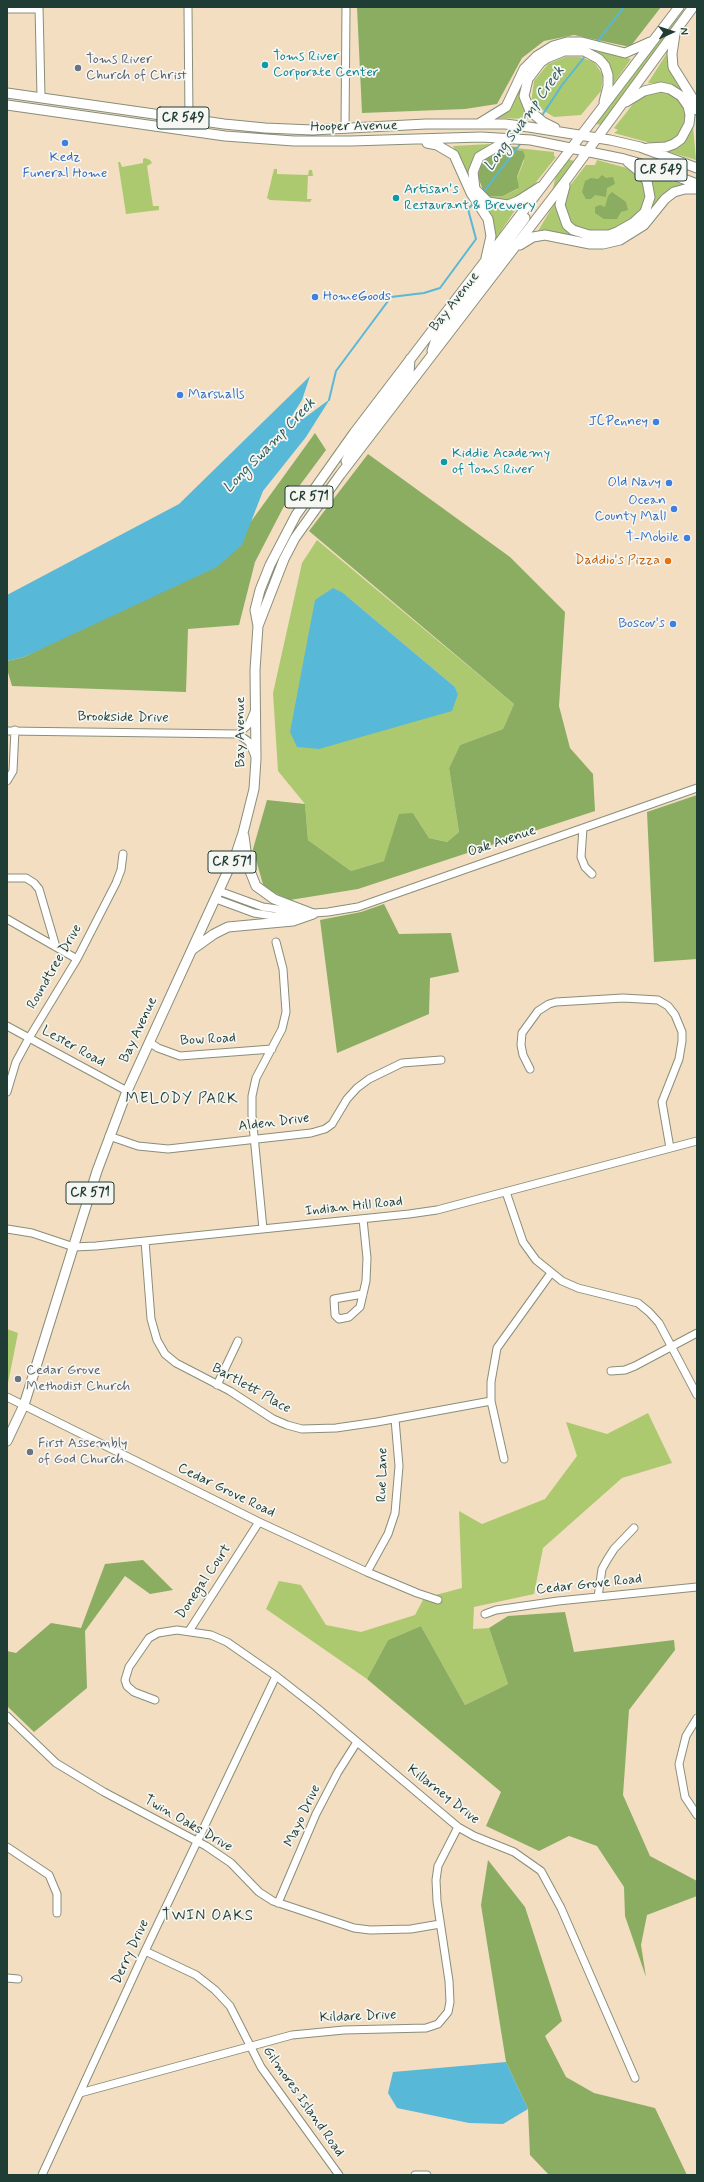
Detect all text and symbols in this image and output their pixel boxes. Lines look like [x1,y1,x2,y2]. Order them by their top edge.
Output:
north arrow [652,12,692,52]
text: N [677,27,691,35]
place label: Toms River Corporate Center [273,49,379,82]
place label: Toms River Church of Christ [86,52,186,84]
marker: Toms River Corporate Center [260,60,270,70]
marker: Toms River Church of Christ [73,63,83,73]
water label: Long Swamp Creek [481,63,569,175]
road number: CR 549 [157,107,209,129]
street label: Hooper Avenue [310,118,398,136]
marker: Kedz Funeral Home [60,138,70,148]
place label: Kedz Funeral Home [23,150,107,182]
road number: CR 549 [635,159,687,181]
place label: Artisan's Restaurant & Brewery [404,182,536,214]
marker: Artisan's Restaurant & Brewery [391,193,401,203]
street label: Bay Avenue [427,269,483,335]
place label: HomeGoods [323,289,391,305]
marker: HomeGoods [310,292,320,302]
place label: Marshalls [188,387,245,403]
marker: Marshalls [175,390,185,400]
water label: Long Swamp Creek [220,395,320,497]
place label: JCPenney [588,414,648,430]
marker: JCPenney [651,417,661,427]
place label: Kiddie Academy of Toms River [452,446,550,478]
marker: Kiddie Academy of Toms River [439,457,449,467]
place label: Old Navy [607,475,661,491]
marker: Old Navy [664,478,674,488]
road number: CR 571 [285,486,333,508]
place label: Ocean County Mall [594,493,666,526]
marker: Ocean County Mall [669,504,679,514]
place label: T-Mobile [626,530,679,546]
marker: T-Mobile [682,533,692,543]
place label: Daddio's Pizza [575,553,660,569]
marker: Daddio's Pizza [663,556,673,566]
place label: Boscov's [618,616,665,632]
marker: Boscov's [668,619,678,629]
street label: Bay Avenue [233,697,249,767]
street label: Brookside Drive [77,709,169,727]
street label: Oak Avenue [466,822,538,862]
road number: CR 571 [208,851,256,873]
street label: Roundtree Drive [24,921,86,1013]
street label: Bay Avenue [116,994,162,1066]
street label: Lester Road [38,1023,108,1071]
street label: Bow Road [180,1030,236,1050]
district label: MELODY PARK [127,1091,237,1109]
street label: Alden Drive [237,1110,311,1136]
road number: CR 571 [66,1182,114,1204]
street label: Indian Hill Road [304,1194,404,1220]
street label: Bartlett Place [209,1360,293,1418]
place label: Cedar Grove Methodist Church [26,1363,130,1396]
marker: Cedar Grove Methodist Church [13,1374,23,1384]
place label: First Assembly of God Church [38,1436,128,1468]
marker: First Assembly of God Church [25,1447,35,1457]
street label: Rue Lane [374,1448,392,1502]
street label: Cedar Grove Road [175,1460,277,1522]
street label: Donegal Court [173,1542,235,1622]
street label: Cedar Grove Road [535,1571,643,1599]
street label: Killarney Drive [404,1762,482,1828]
street label: Mayo Drive [281,1782,325,1850]
street label: Twin Oaks Drive [141,1792,235,1856]
district label: TWIN OAKS [163,1908,253,1926]
street label: Derry Drive [109,1917,153,1987]
street label: Kildare Drive [319,2007,397,2027]
street label: Gilmores Island Road [259,2044,347,2160]

